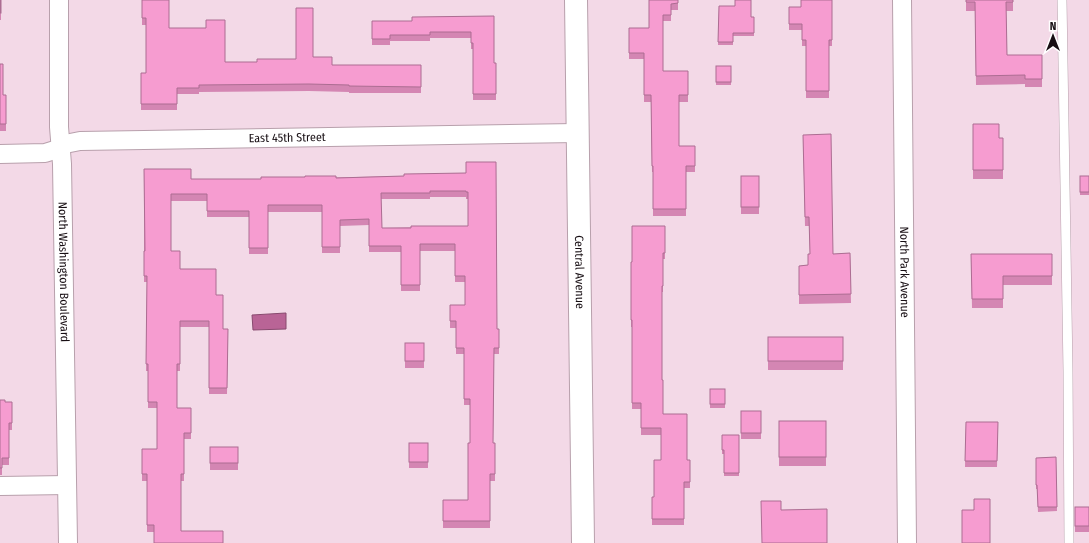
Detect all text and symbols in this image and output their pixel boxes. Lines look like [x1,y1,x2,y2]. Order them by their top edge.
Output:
north arrow [1033,16,1073,56]
text: N [1050,20,1056,33]
street label: East 45th Street [249,130,326,145]
street label: North Washington Boulevard [56,201,72,342]
street label: North Park Avenue [897,226,912,318]
street label: Central Avenue [572,235,587,309]

